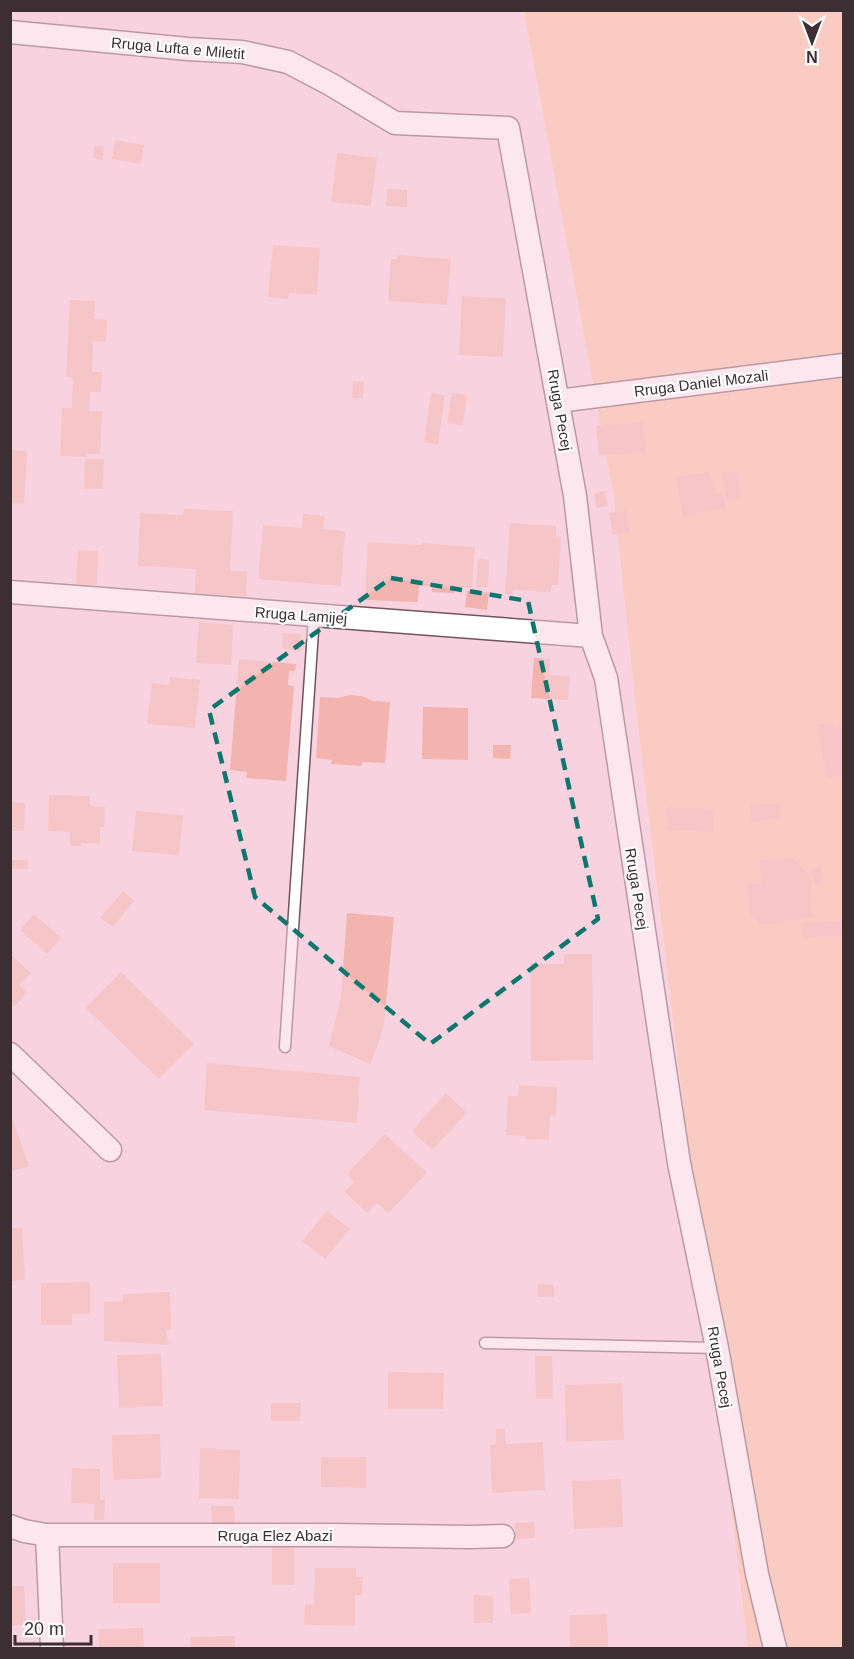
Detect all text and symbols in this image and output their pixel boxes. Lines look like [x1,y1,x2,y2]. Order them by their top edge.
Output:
north arrow [782,12,842,72]
street label: Rruga Lufta e Miletit [110,34,246,62]
text: N [806,48,818,65]
street label: Rruga Daniel Mozali [633,366,769,400]
street label: Rruga Pecej [544,368,576,452]
street label: Rruga Lamijej [254,603,348,627]
street label: Rruga Pecej [622,847,652,931]
street label: Rruga Pecej [704,1325,736,1409]
street label: Rruga Elez Abazi [217,1527,333,1544]
scale bar [15,1608,92,1646]
text: 20 m [24,1619,64,1639]

